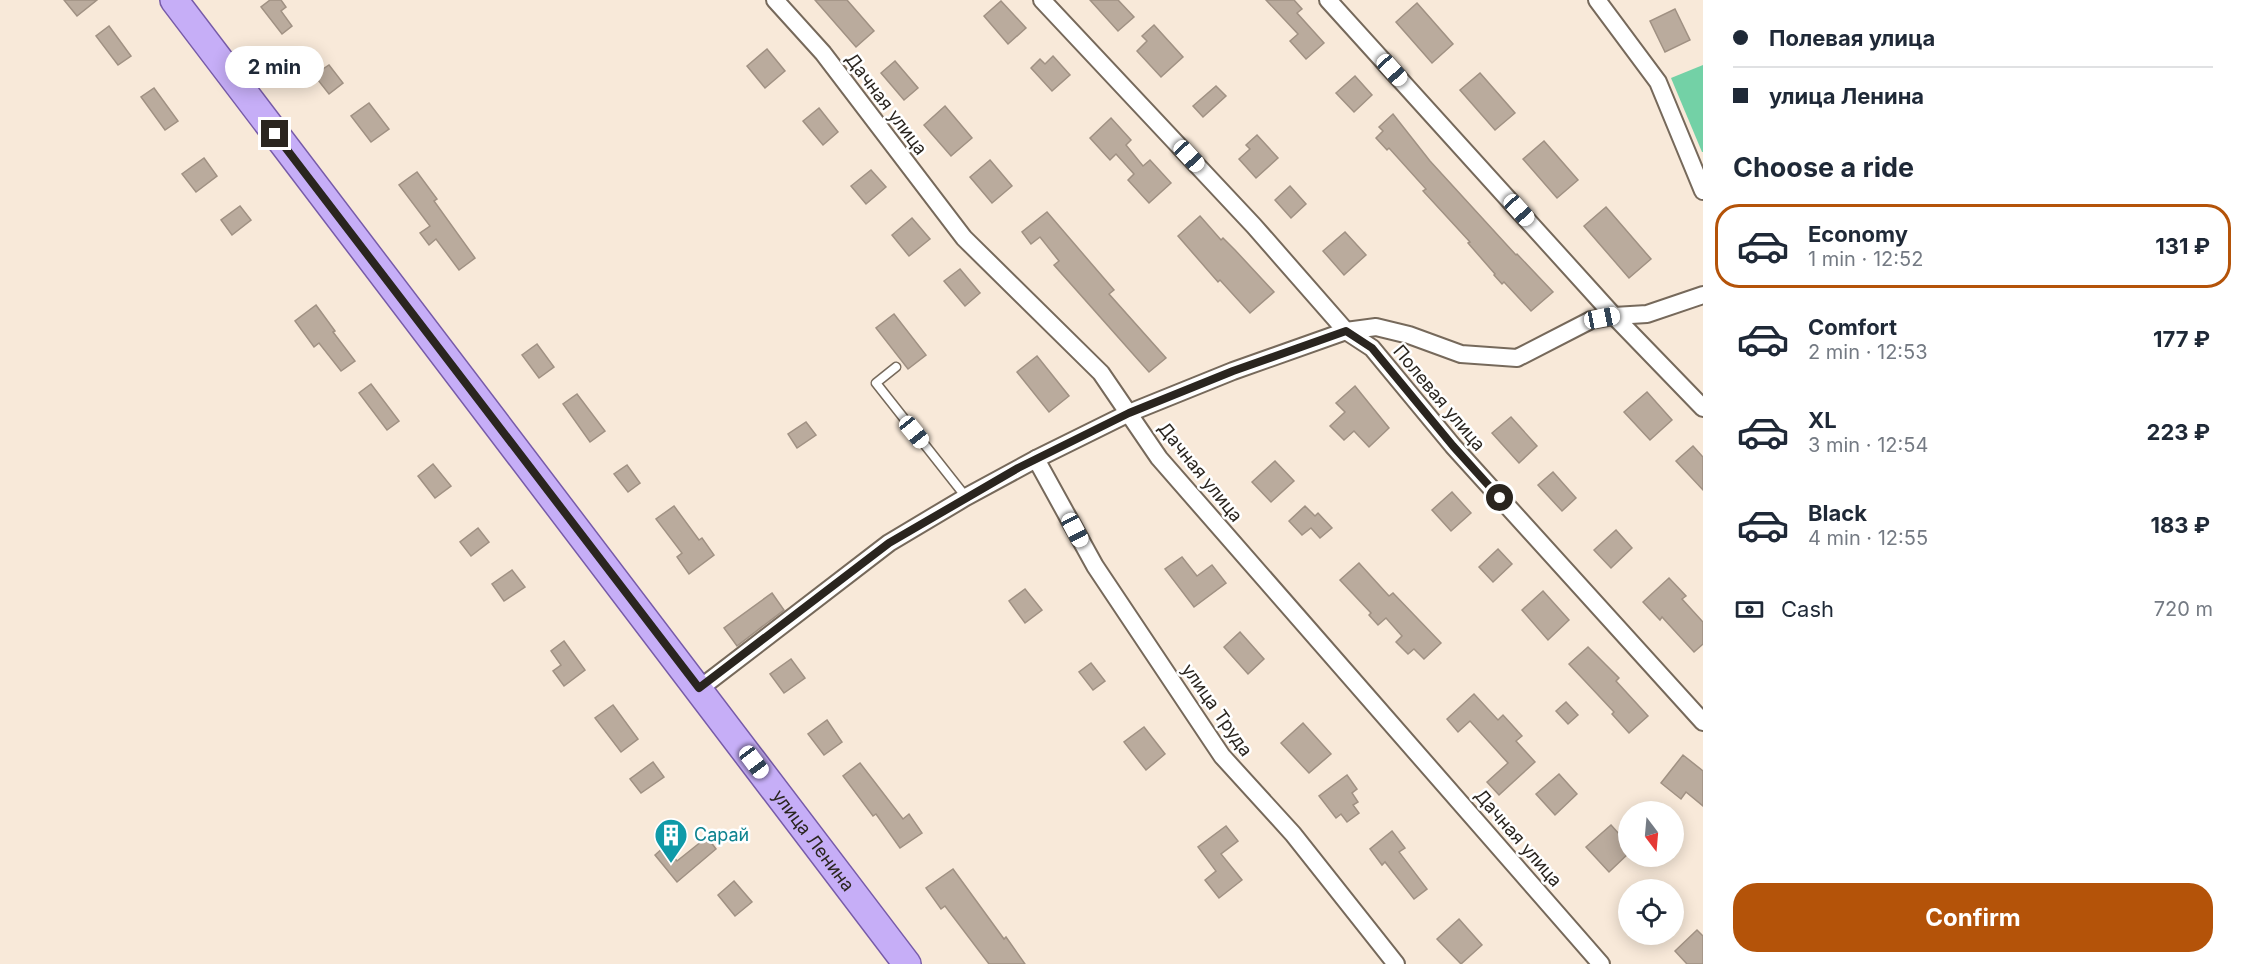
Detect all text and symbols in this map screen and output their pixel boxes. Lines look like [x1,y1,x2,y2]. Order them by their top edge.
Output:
text: Полевая улица [1769,25,1935,51]
callout: 2 min [226,47,324,89]
street label: Дачная улица [841,49,932,159]
car [1373,51,1411,89]
text: 2 min [248,55,301,79]
text: улица Ленина [1769,83,1924,109]
route end [261,120,288,147]
car [1170,137,1208,175]
text: Choose a ride [1733,151,1914,184]
car [1500,191,1538,229]
icon: car [1736,219,1790,273]
text: Economy [1808,221,1908,247]
text: 131 ₽ [2155,233,2210,259]
text: 1 min · 12:52 [1808,247,1923,271]
car [1583,306,1621,330]
icon: car [1736,312,1790,366]
text: Comfort [1808,314,1897,340]
text: 177 ₽ [2153,326,2210,352]
text: 2 min · 12:53 [1808,340,1928,364]
street label: Полевая улица [1389,341,1490,455]
icon: car [1736,405,1790,459]
text: XL [1808,407,1837,433]
car [896,412,932,452]
street label: Дачная улица [1154,418,1247,526]
text: 223 ₽ [2147,419,2210,445]
text: 3 min · 12:54 [1808,433,1928,457]
route start [1486,484,1513,511]
icon: car [1736,498,1790,552]
text: Black [1808,500,1867,526]
car [1059,510,1091,550]
text: 183 ₽ [2150,512,2210,538]
text: 4 min · 12:55 [1808,526,1928,550]
icon: cash [1733,593,1766,626]
text: Cash [1781,596,1834,622]
text: 720 m [2154,597,2213,621]
street label: улица Труда [1178,659,1257,760]
car [736,742,772,782]
street label: улица Ленина [768,785,859,895]
street label: Дачная улица [1470,785,1566,891]
north arrow [1618,801,1684,867]
map controls [1618,801,1684,945]
building icon: Сарай [653,817,689,864]
place label: Сарай [694,824,749,845]
button: locate [1618,879,1684,945]
button: Confirm [1733,883,2213,952]

